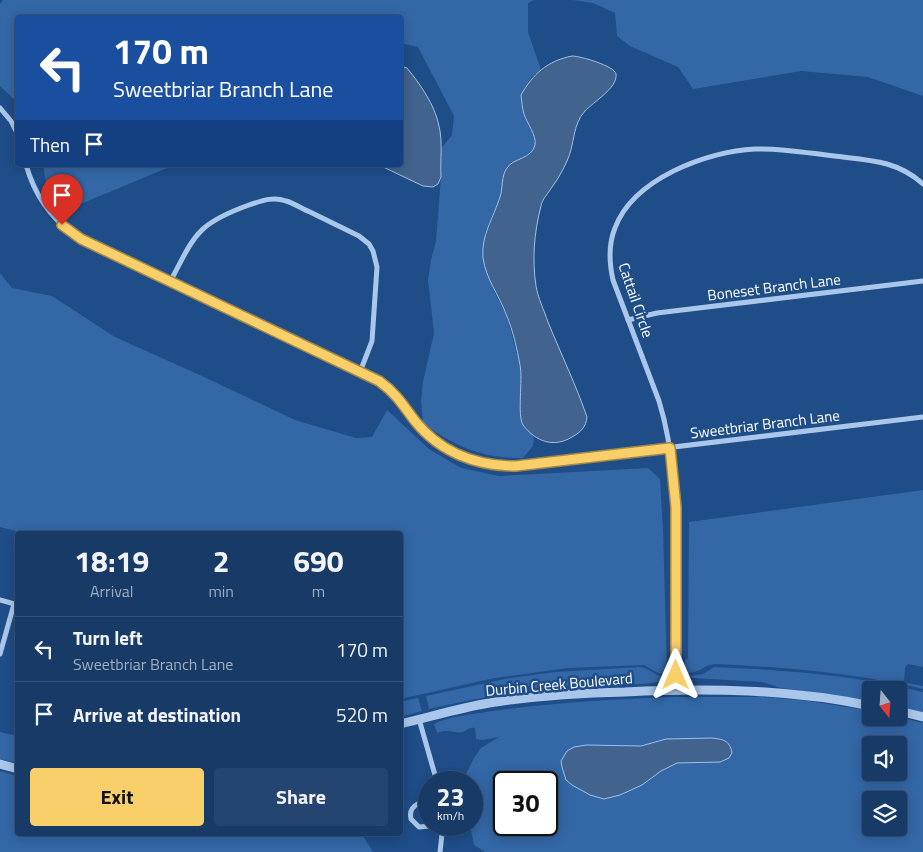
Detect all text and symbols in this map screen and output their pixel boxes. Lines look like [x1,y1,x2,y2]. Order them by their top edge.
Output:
text: 170 m [113,24,209,78]
icon: left [30,35,95,100]
text: Sweetbriar Branch Lane [113,72,333,106]
text: Then [30,130,70,159]
icon: arrive [80,130,108,158]
pin [41,174,83,225]
icon: arrive [48,181,76,209]
street label: Cattail Circle [612,259,660,341]
street label: Boneset Branch Lane [706,267,842,307]
street label: Sweetbriar Branch Lane [689,403,841,445]
text: 18:19 [74,538,149,584]
text: 2 [213,538,230,584]
text: 690 [293,538,344,584]
text: Arrival [90,579,133,603]
text: min [208,579,234,603]
text: m [312,579,325,603]
text: Turn left [73,623,143,652]
icon: left [30,635,58,663]
text: 170 m [336,635,388,664]
position arrow [649,648,701,700]
text: Sweetbriar Branch Lane [73,652,233,676]
street label: Durbin Creek Boulevard [484,666,634,702]
north arrow [862,681,908,726]
map controls [862,681,907,836]
icon: arrive [30,700,58,728]
text: Arrive at destination [73,700,241,729]
text: 520 m [336,700,388,729]
button: sound [862,736,907,781]
button: Exit [30,768,204,826]
button: Share [214,768,388,826]
speed limit sign: 30 [493,771,558,836]
text: 23 [436,778,465,816]
button: layers [862,791,907,836]
text: km/h [437,806,464,825]

